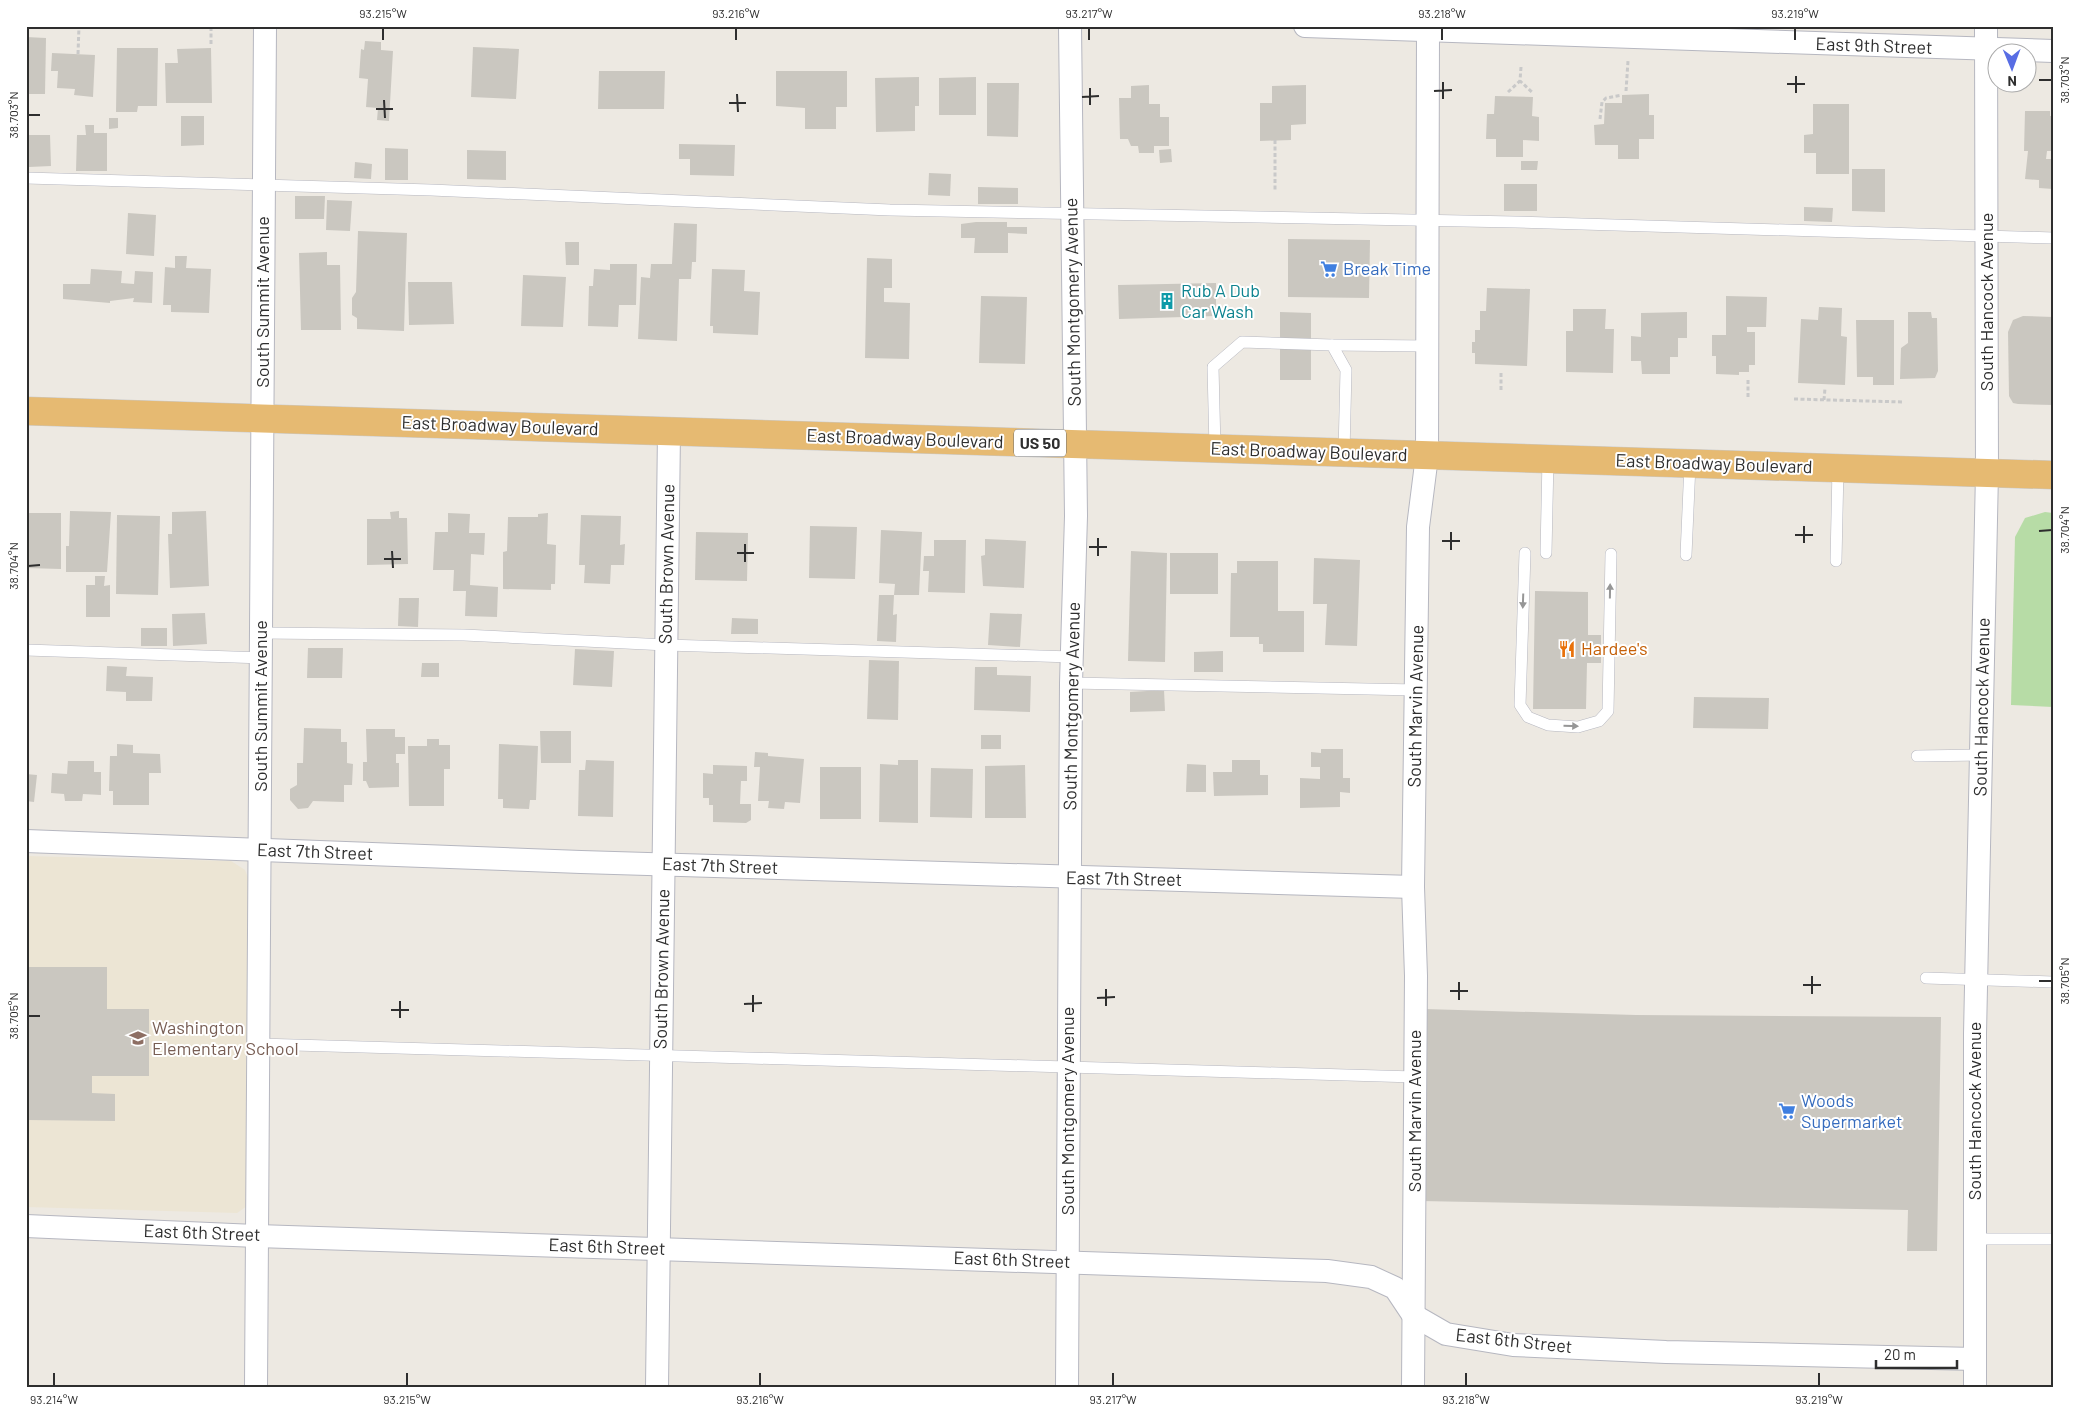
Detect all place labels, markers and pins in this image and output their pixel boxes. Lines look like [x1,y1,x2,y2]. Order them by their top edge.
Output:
place label: Break Time [1343,257,1431,279]
supermarket icon: Break Time [1319,259,1339,279]
place label: Rub A Dub Car Wash [1181,279,1260,322]
building icon: Rub A Dub Car Wash [1157,291,1177,311]
place label: Hardee's [1581,637,1648,659]
restaurant icon: Hardee's [1557,639,1577,659]
place label: Washington Elementary School [152,1016,299,1059]
school or university icon: Washington Elementary School [128,1028,148,1048]
place label: Woods Supermarket [1801,1089,1902,1132]
supermarket icon: Woods Supermarket [1777,1101,1797,1121]

